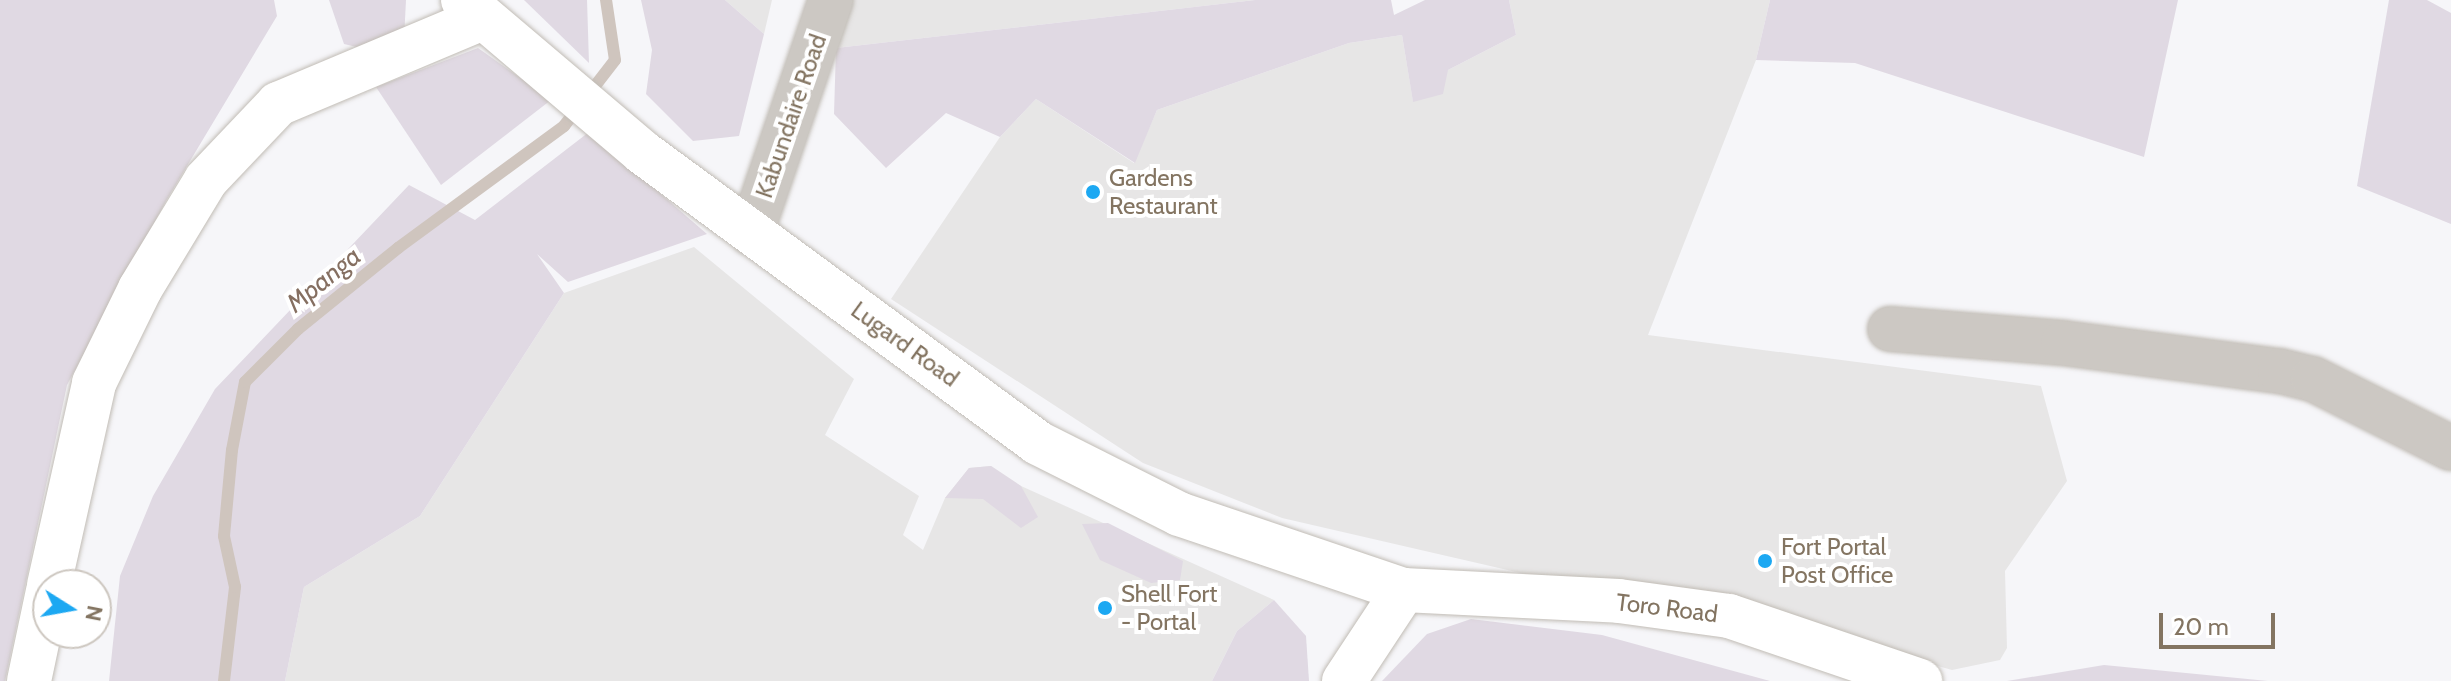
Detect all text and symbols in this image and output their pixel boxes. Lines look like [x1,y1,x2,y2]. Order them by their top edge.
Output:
street label: Kabundaire Road [749,30,833,202]
place label: Gardens Restaurant [1109,164,1218,220]
marker: Gardens Restaurant [1084,183,1102,201]
water label: Mpanga [281,241,367,319]
street label: Lugard Road [846,295,964,393]
place label: Fort Portal Post Office [1781,533,1893,589]
marker: Fort Portal Post Office [1756,552,1774,570]
north arrow [32,569,112,649]
place label: Shell Fort - Portal [1121,580,1217,636]
street label: Toro Road [1615,587,1719,629]
scale bar [2163,597,2279,647]
marker: Shell Fort - Portal [1096,599,1114,617]
text: N [79,603,109,624]
text: 20 m [2173,612,2229,641]

